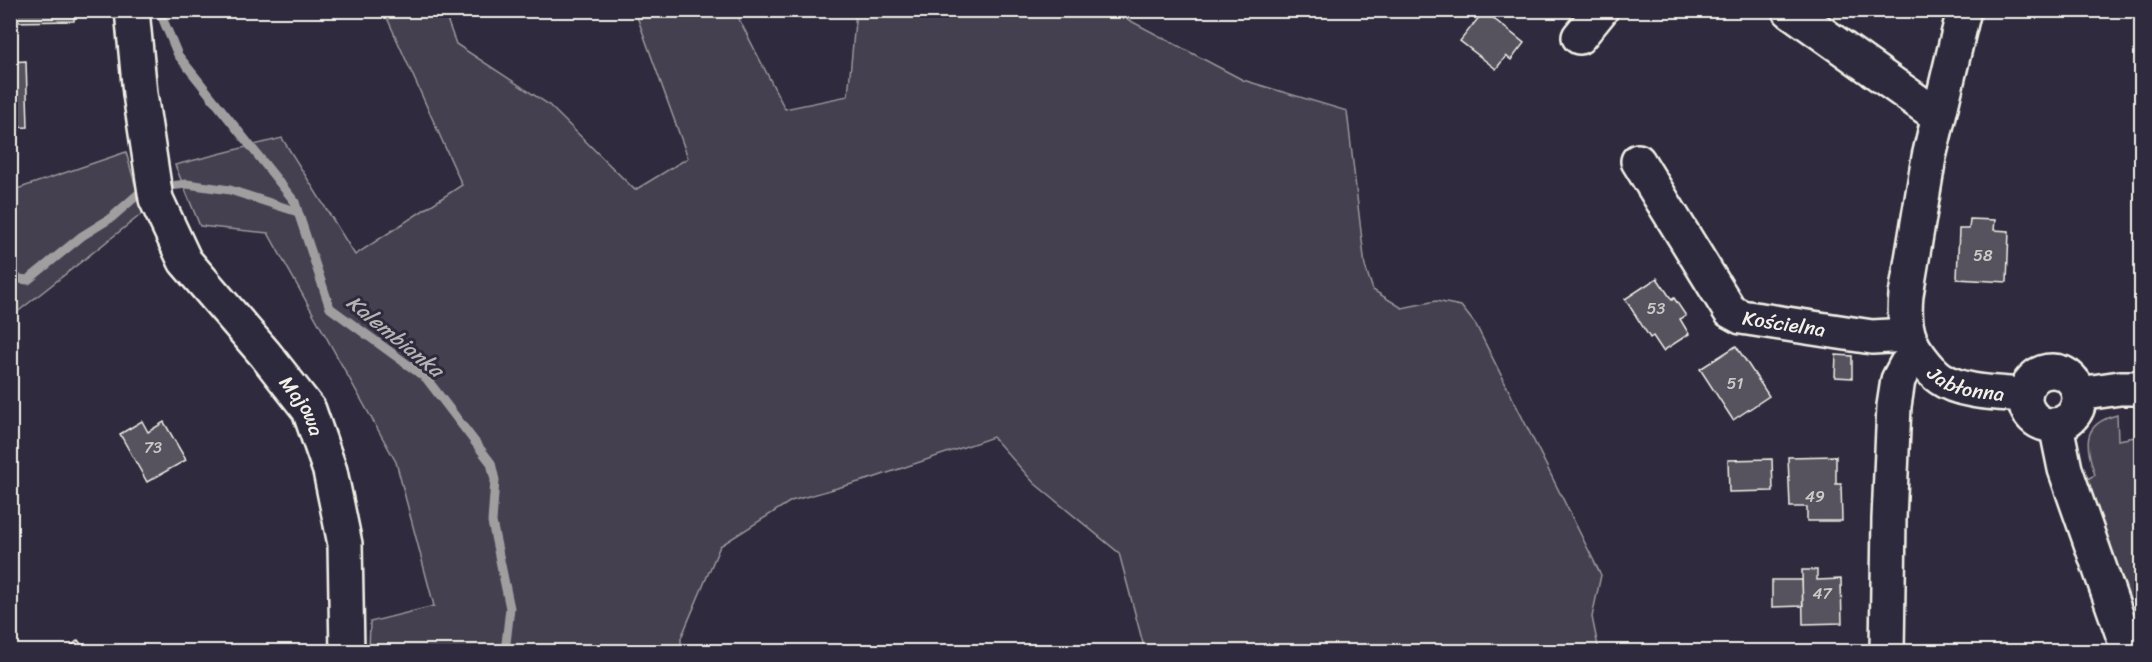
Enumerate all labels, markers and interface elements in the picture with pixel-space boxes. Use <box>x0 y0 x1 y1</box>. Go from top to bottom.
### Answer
house number: 58 <box>1973 241 1993 270</box>
water label: Kalembianka <box>338 284 454 389</box>
house number: 53 <box>1647 294 1665 323</box>
street label: Kościelna <box>1740 300 1828 348</box>
street label: Jabłonna <box>1918 357 2005 412</box>
street label: Majowa <box>270 368 334 441</box>
house number: 51 <box>1727 369 1743 398</box>
house number: 73 <box>144 433 162 462</box>
house number: 49 <box>1805 482 1825 511</box>
house number: 47 <box>1812 579 1832 608</box>

